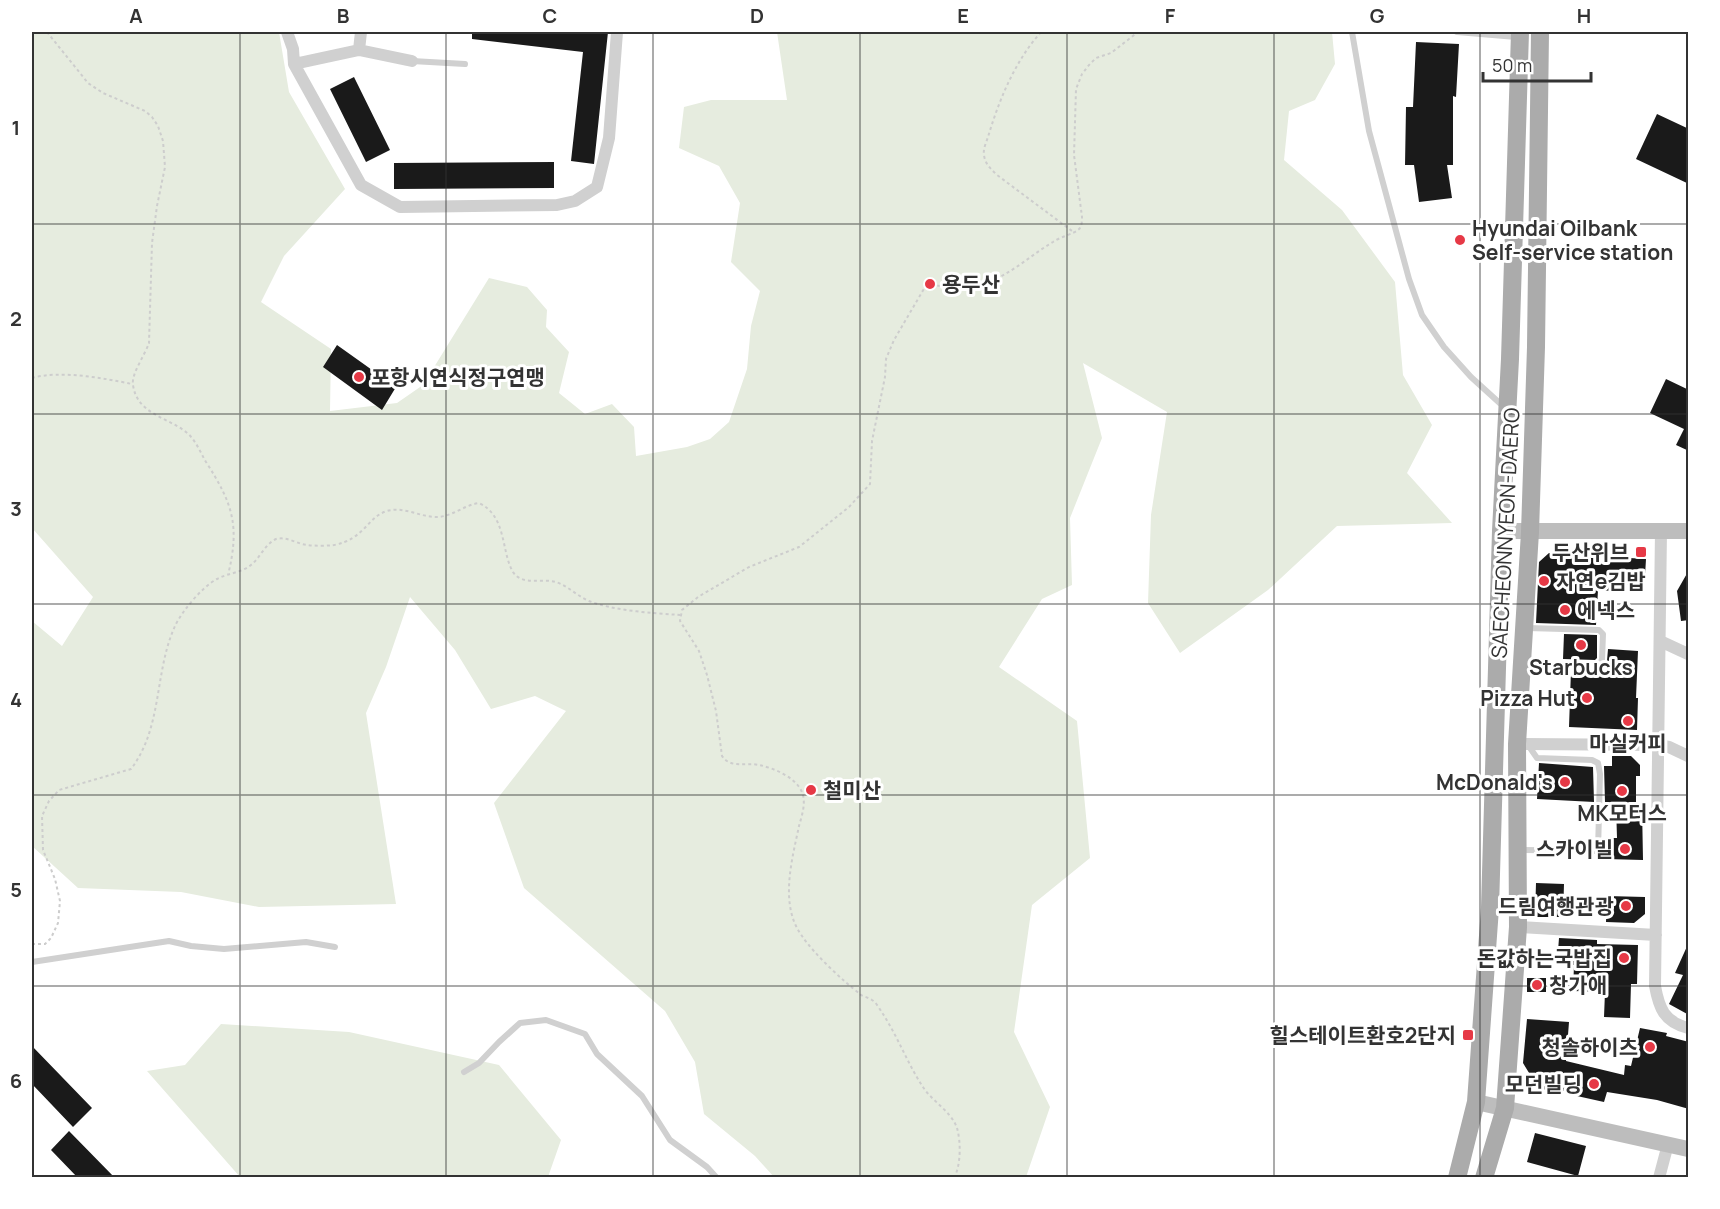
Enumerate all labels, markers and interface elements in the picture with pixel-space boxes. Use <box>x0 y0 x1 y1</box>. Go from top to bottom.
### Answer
text: A <box>129 2 143 29</box>
text: B <box>337 2 350 29</box>
text: C <box>543 2 557 29</box>
text: D <box>750 2 764 29</box>
text: E <box>957 2 969 29</box>
text: F <box>1165 2 1176 29</box>
text: G <box>1370 2 1385 29</box>
text: H <box>1577 2 1591 29</box>
scale bar <box>1483 45 1591 83</box>
text: 50 m <box>1492 53 1532 77</box>
text: 1 <box>12 114 20 141</box>
place label: Hyundai Oilbank Self-service station <box>1472 214 1673 266</box>
marker: Hyundai Oilbank Self-service station <box>1453 233 1467 247</box>
place label: 용두산 <box>942 270 1000 298</box>
marker: 용두산 <box>923 277 937 291</box>
text: 2 <box>10 305 22 332</box>
place label: 포항시연식정구연맹 <box>371 363 545 391</box>
marker: 포항시연식정구연맹 <box>352 370 366 384</box>
street label: SAECHEONNYEON-DAERO <box>1484 407 1526 659</box>
text: 3 <box>10 495 22 522</box>
place label: 두산위브 <box>1552 538 1629 566</box>
marker: 두산위브 <box>1634 545 1648 559</box>
place label: 자연e김밥 <box>1556 567 1646 595</box>
marker: 자연e김밥 <box>1537 574 1551 588</box>
place label: 에넥스 <box>1577 596 1635 624</box>
marker: 에넥스 <box>1558 603 1572 617</box>
marker: Starbucks <box>1574 638 1588 652</box>
place label: Starbucks <box>1529 653 1633 681</box>
place label: Pizza Hut <box>1480 684 1575 712</box>
text: 4 <box>10 686 22 713</box>
marker: Pizza Hut <box>1580 691 1594 705</box>
marker: 마실커피 <box>1621 714 1635 728</box>
place label: 마실커피 <box>1589 729 1667 757</box>
place label: McDonald's <box>1436 768 1553 796</box>
marker: McDonald's <box>1558 775 1572 789</box>
place label: 철미산 <box>823 776 881 804</box>
marker: 철미산 <box>804 783 818 797</box>
marker: MK모터스 <box>1615 784 1629 798</box>
place label: MK모터스 <box>1577 799 1667 827</box>
place label: 스카이빌 <box>1536 835 1613 863</box>
marker: 스카이빌 <box>1618 842 1632 856</box>
text: 5 <box>10 876 22 903</box>
place label: 드림여행관광 <box>1498 892 1614 920</box>
marker: 드림여행관광 <box>1619 899 1633 913</box>
place label: 돈값하는국밥집 <box>1477 944 1612 972</box>
marker: 돈값하는국밥집 <box>1617 951 1631 965</box>
place label: 창가애 <box>1549 971 1607 999</box>
marker: 창가애 <box>1530 978 1544 992</box>
place label: 힐스테이트환호2단지 <box>1270 1021 1456 1049</box>
marker: 힐스테이트환호2단지 <box>1461 1028 1475 1042</box>
place label: 청솔하이츠 <box>1541 1033 1638 1061</box>
marker: 청솔하이츠 <box>1643 1040 1657 1054</box>
text: 6 <box>10 1067 22 1094</box>
place label: 모던빌딩 <box>1505 1070 1582 1098</box>
marker: 모던빌딩 <box>1587 1077 1601 1091</box>

